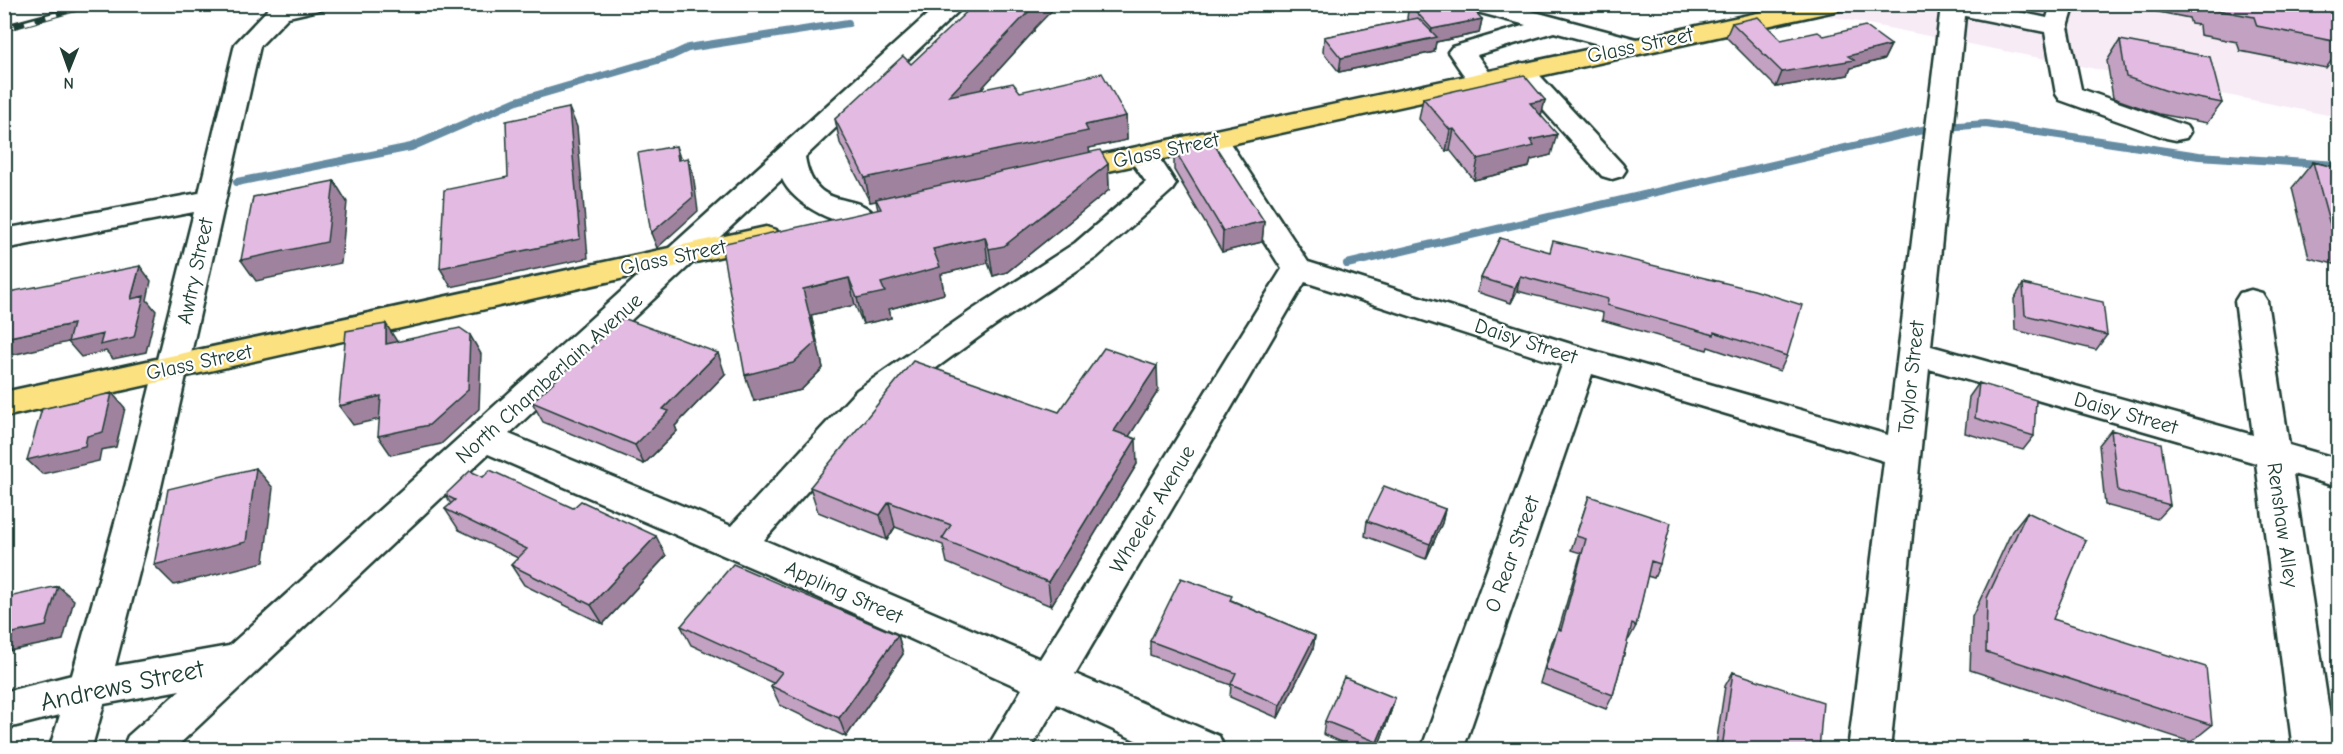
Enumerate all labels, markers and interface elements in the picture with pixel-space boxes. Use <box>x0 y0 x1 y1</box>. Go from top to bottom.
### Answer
street label: Glass Street <box>1585 22 1696 68</box>
north arrow <box>39 39 99 99</box>
text: N <box>63 74 74 92</box>
street label: Glass Street <box>1111 127 1222 173</box>
street label: Awtry Street <box>172 215 218 326</box>
street label: Glass Street <box>618 234 729 280</box>
street label: North Chamberlain Avenue <box>451 288 647 468</box>
street label: Daisy Street <box>1472 313 1581 369</box>
street label: Taylor Street <box>1893 319 1929 434</box>
street label: Glass Street <box>144 339 255 385</box>
street label: Daisy Street <box>2071 387 2181 439</box>
street label: Wheeler Avenue <box>1104 441 1200 577</box>
street label: Renshaw Alley <box>2262 461 2304 590</box>
street label: O Rear Street <box>1480 492 1544 615</box>
street label: Appling Street <box>781 555 907 629</box>
street label: Andrews Street <box>38 654 208 718</box>

